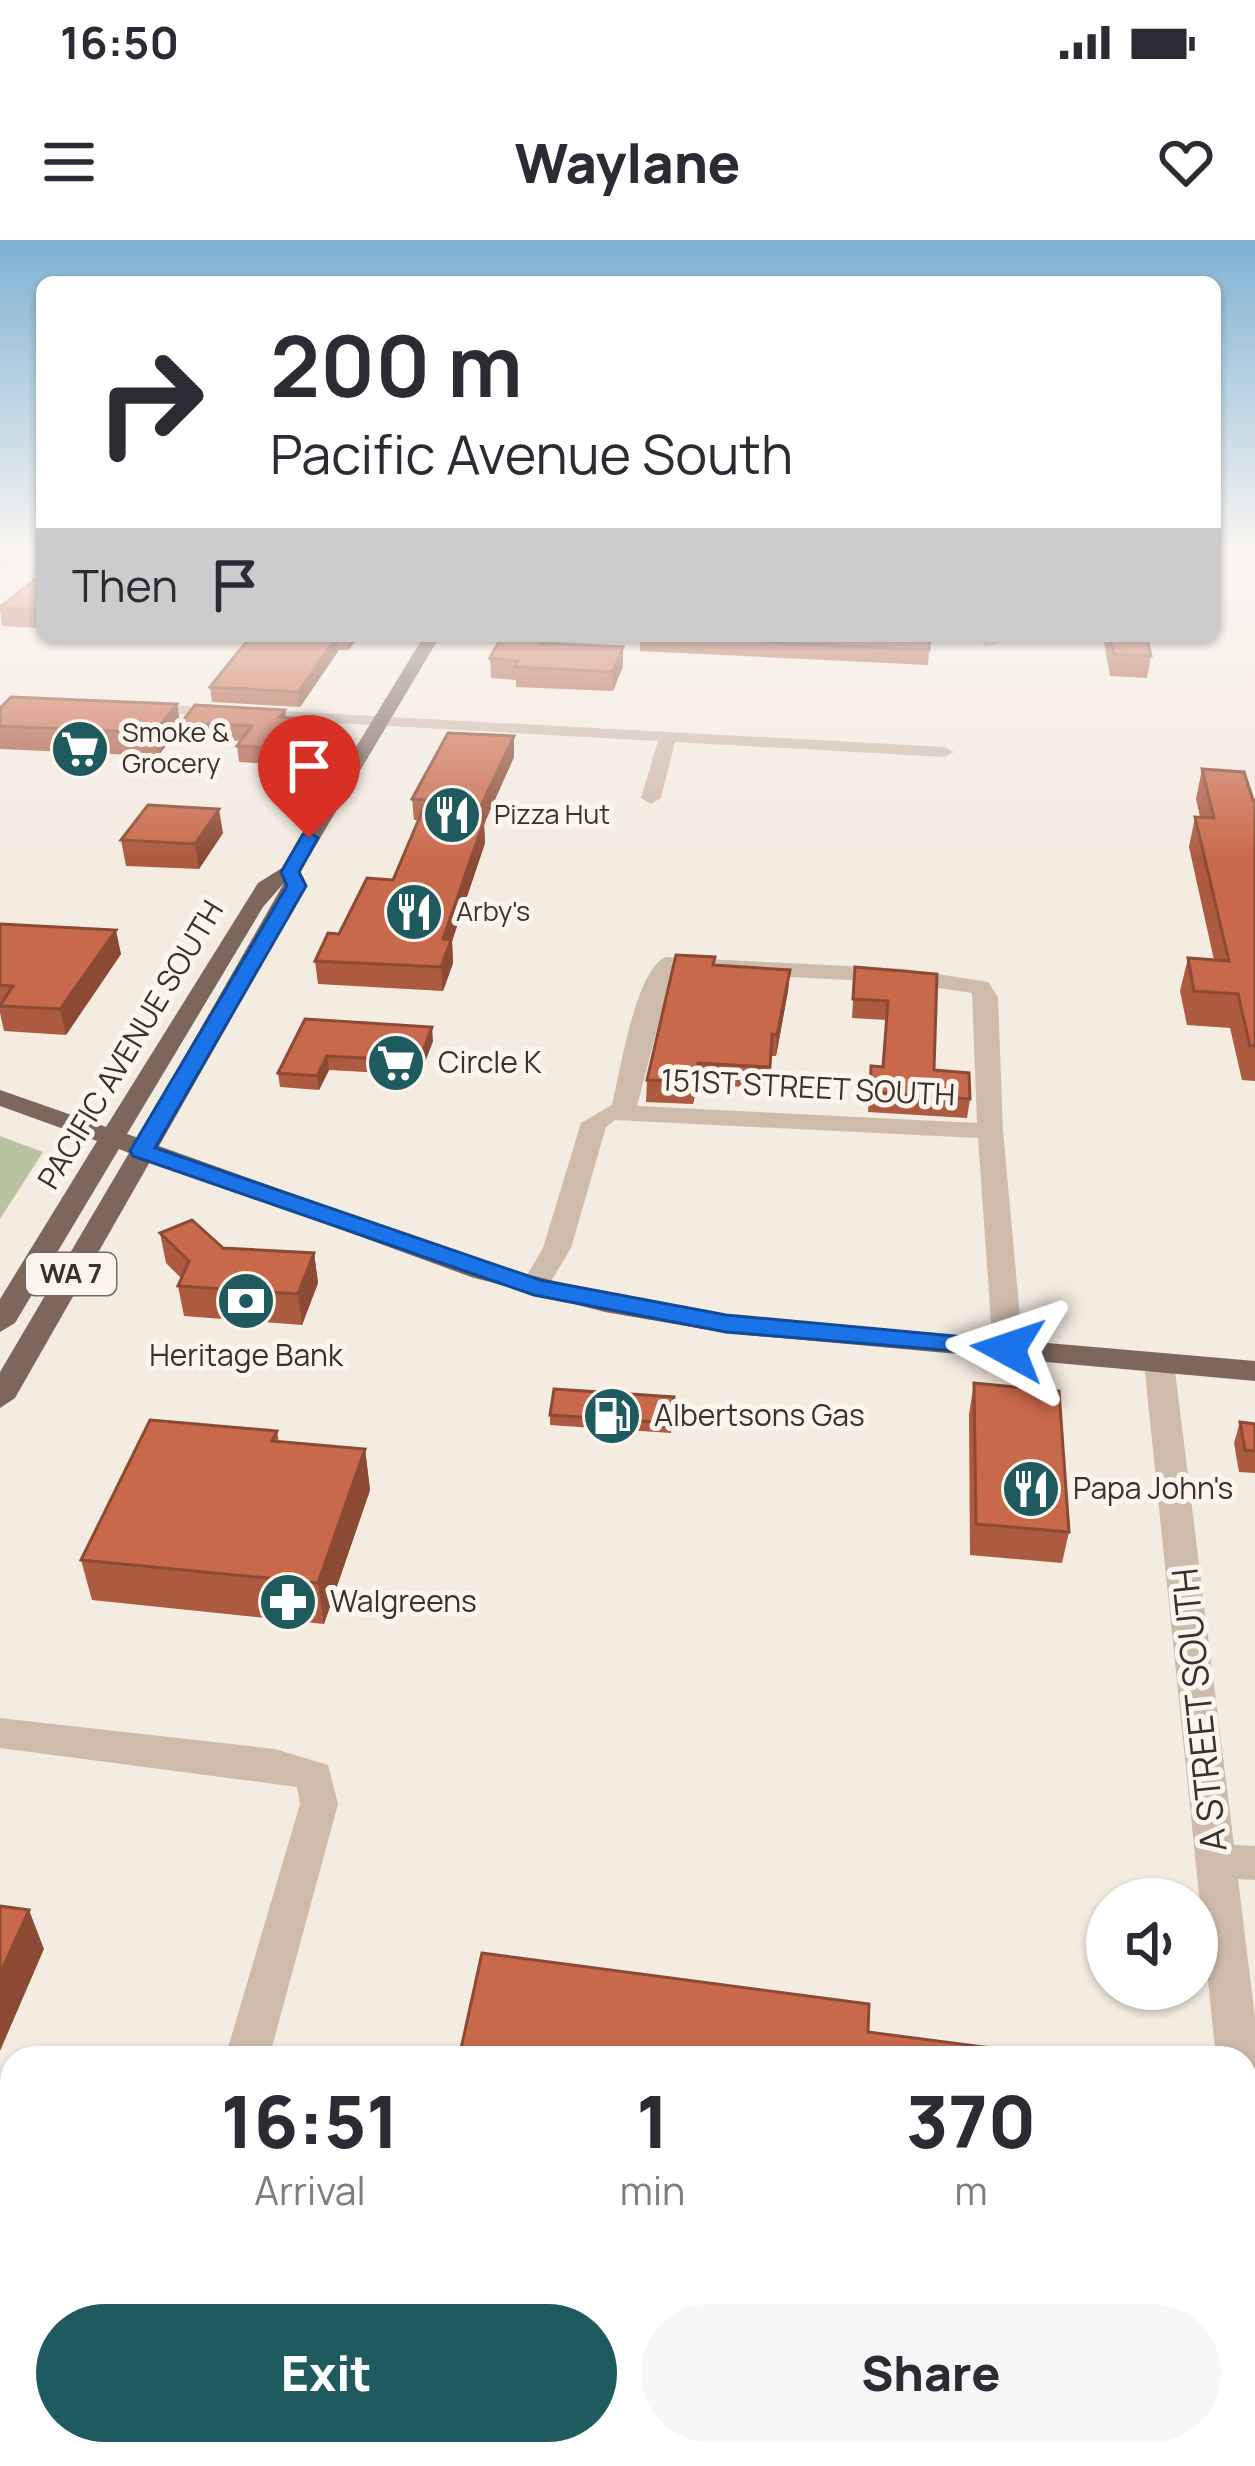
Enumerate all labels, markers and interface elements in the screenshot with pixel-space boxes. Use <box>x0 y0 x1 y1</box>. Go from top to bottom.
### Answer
text: 16:50 <box>60 11 179 73</box>
text: Waylane <box>515 125 740 199</box>
icon: menu <box>36 129 102 195</box>
icon: heart <box>1153 129 1219 195</box>
text: 200 m <box>270 307 523 422</box>
icon: right <box>72 324 228 480</box>
text: Pacific Avenue South <box>270 416 793 490</box>
icon: arrive <box>202 552 268 618</box>
text: Then <box>72 554 178 616</box>
place label: Smoke & Grocery <box>122 713 230 781</box>
pin <box>258 715 360 838</box>
supermarket icon: Smoke & Grocery <box>49 718 111 780</box>
icon: arrive <box>276 733 342 799</box>
restaurant icon: Pizza Hut <box>421 784 483 846</box>
place label: Pizza Hut <box>494 795 610 832</box>
restaurant icon: Arby's <box>383 881 445 943</box>
street label: PACIFIC AVENUE SOUTH <box>27 892 232 1196</box>
place label: Arby's <box>456 892 530 929</box>
supermarket icon: Circle K <box>365 1032 427 1094</box>
place label: Circle K <box>438 1041 542 1082</box>
street label: 151ST STREET SOUTH <box>660 1058 956 1115</box>
road number: WA 7 <box>26 1253 116 1295</box>
bank icon: Heritage Bank <box>215 1270 277 1332</box>
position arrow <box>945 1286 1071 1412</box>
place label: Heritage Bank <box>149 1334 344 1375</box>
fuel station icon: Albertsons Gas <box>581 1385 643 1447</box>
place label: Albertsons Gas <box>654 1394 865 1435</box>
restaurant icon: Papa John's <box>1000 1458 1062 1520</box>
place label: Papa John's <box>1073 1467 1233 1508</box>
street label: A STREET SOUTH <box>1159 1566 1238 1854</box>
pharmacy icon: Walgreens <box>257 1571 319 1633</box>
place label: Walgreens <box>330 1580 477 1621</box>
map controls <box>1086 1878 1218 2010</box>
button: sound <box>1086 1878 1218 2010</box>
text: 16:51 <box>221 2071 399 2170</box>
text: 1 <box>636 2071 669 2170</box>
text: 370 <box>906 2071 1036 2170</box>
text: Arrival <box>254 2163 366 2217</box>
text: min <box>620 2163 685 2217</box>
text: m <box>955 2163 988 2217</box>
button: Exit <box>36 2304 617 2442</box>
button: Share <box>641 2304 1221 2442</box>

